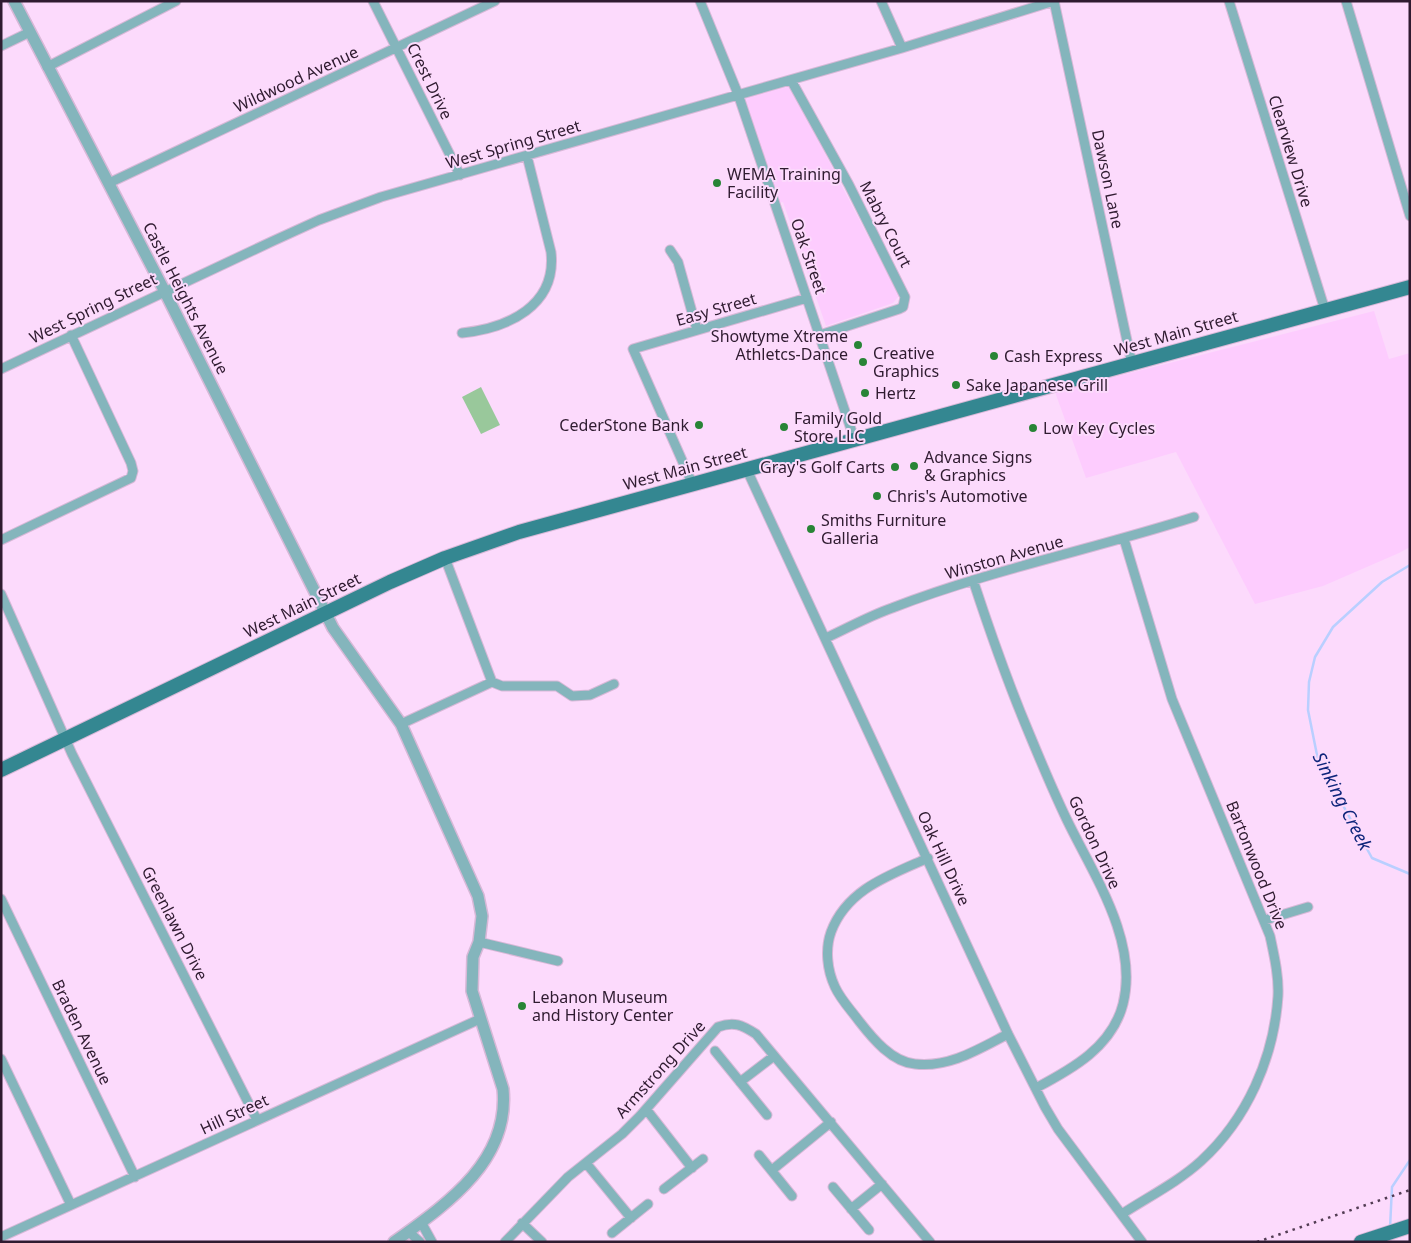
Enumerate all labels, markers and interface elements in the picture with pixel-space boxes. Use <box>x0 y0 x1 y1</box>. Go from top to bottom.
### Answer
street label: Crest Drive <box>402 39 458 123</box>
street label: Wildwood Avenue <box>230 40 362 118</box>
street label: Clearview Drive <box>1264 92 1318 210</box>
street label: West Spring Street <box>443 114 583 174</box>
street label: Dawson Lane <box>1087 127 1129 231</box>
place label: WEMA Training Facility <box>727 163 841 203</box>
marker: WEMA Training Facility <box>711 177 723 189</box>
street label: Mabry Court <box>855 177 917 271</box>
street label: Oak Street <box>786 215 832 297</box>
street label: Castle Heights Avenue <box>138 218 234 378</box>
street label: West Spring Street <box>26 268 161 348</box>
street label: Easy Street <box>673 287 759 331</box>
street label: West Main Street <box>1112 305 1241 361</box>
place label: Showtyme Xtreme Athletcs-Dance <box>711 325 848 365</box>
marker: Showtyme Xtreme Athletcs-Dance <box>852 339 864 351</box>
place label: Creative Graphics <box>873 342 939 382</box>
place label: Cash Express <box>1004 345 1103 367</box>
marker: Cash Express <box>988 350 1000 362</box>
marker: Creative Graphics <box>857 356 869 368</box>
place label: Sake Japanese Grill <box>966 374 1108 396</box>
marker: Sake Japanese Grill <box>950 379 962 391</box>
place label: Hertz <box>875 382 916 404</box>
marker: Hertz <box>859 387 871 399</box>
place label: Family Gold Store LLC <box>794 407 882 447</box>
place label: CederStone Bank <box>559 414 689 436</box>
place label: Low Key Cycles <box>1043 417 1155 439</box>
marker: CederStone Bank <box>693 419 705 431</box>
marker: Family Gold Store LLC <box>778 421 790 433</box>
marker: Low Key Cycles <box>1027 422 1039 434</box>
street label: West Main Street <box>621 441 750 495</box>
place label: Advance Signs & Graphics <box>924 446 1032 486</box>
place label: Gray's Golf Carts <box>760 456 885 478</box>
marker: Advance Signs & Graphics <box>908 460 920 472</box>
marker: Gray's Golf Carts <box>889 461 901 473</box>
place label: Chris's Automotive <box>887 485 1028 507</box>
marker: Chris's Automotive <box>871 490 883 502</box>
place label: Smiths Furniture Galleria <box>821 509 946 549</box>
marker: Smiths Furniture Galleria <box>805 523 817 535</box>
street label: Winston Avenue <box>942 530 1066 584</box>
street label: West Main Street <box>240 567 364 643</box>
water label: Sinking Creek <box>1308 748 1379 855</box>
street label: Gordon Drive <box>1064 792 1126 892</box>
street label: Bartonwood Drive <box>1221 797 1293 933</box>
street label: Oak Hill Drive <box>912 807 976 909</box>
street label: Greenlawn Drive <box>137 862 213 984</box>
street label: Braden Avenue <box>47 976 117 1088</box>
place label: Lebanon Museum and History Center <box>532 986 674 1026</box>
marker: Lebanon Museum and History Center <box>516 1000 528 1012</box>
street label: Armstrong Drive <box>610 1015 710 1123</box>
street label: Hill Street <box>196 1088 272 1139</box>

